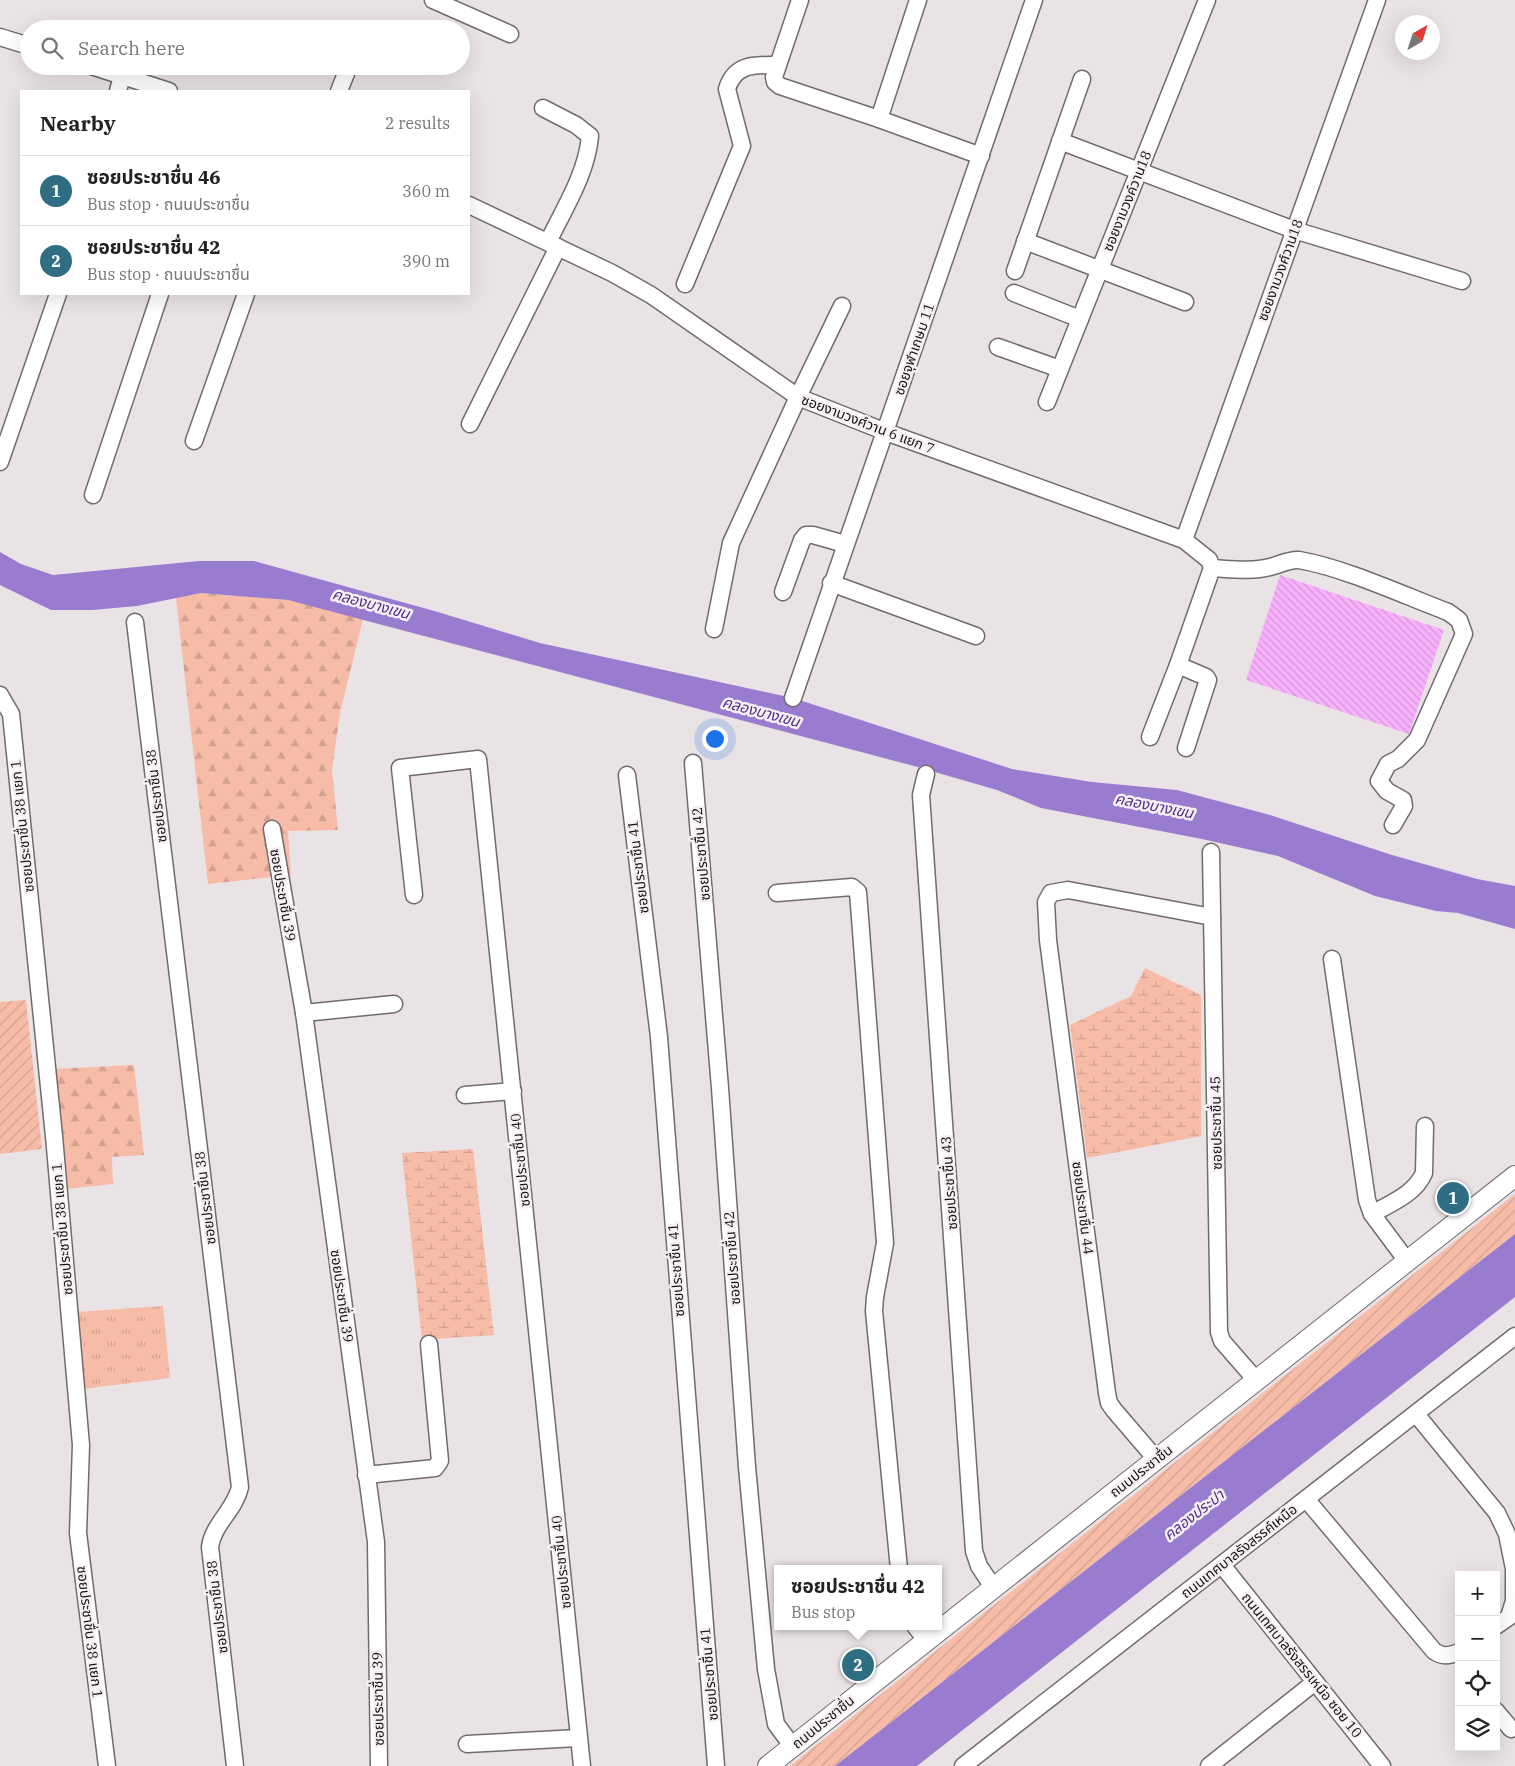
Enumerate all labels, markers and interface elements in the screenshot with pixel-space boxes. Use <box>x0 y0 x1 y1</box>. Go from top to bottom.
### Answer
north arrow <box>1395 15 1440 60</box>
search box <box>20 20 470 75</box>
icon: search <box>38 34 66 62</box>
text: Search here <box>78 36 185 60</box>
text: Nearby <box>40 109 116 137</box>
text: 2 results <box>385 113 450 133</box>
street label: ซอยงามวงค์วาน18 <box>1099 148 1155 254</box>
text: ซอยประชาชื่น 46 <box>87 165 221 189</box>
text: 1 <box>51 181 61 201</box>
text: 360 m <box>402 181 450 201</box>
text: Bus stop · ถนนประชาชื่น <box>87 194 250 214</box>
street label: ซอยงามวงศ์วาน18 <box>1253 217 1307 323</box>
text: ซอยประชาชื่น 42 <box>87 235 221 259</box>
text: 2 <box>51 251 61 271</box>
text: 390 m <box>402 251 450 271</box>
text: Bus stop · ถนนประชาชื่น <box>87 264 250 284</box>
street label: ซอยจุฬาเกษม 11 <box>890 300 938 398</box>
street label: ซอยงามวงศ์วาน 6 แยก 7 <box>799 390 937 458</box>
water label: คลองบางเขน <box>330 584 413 623</box>
water label: คลองบางเขน <box>720 692 803 731</box>
your location <box>702 726 728 752</box>
street label: ซอยประชาชื่น 38 <box>140 748 171 844</box>
street label: ซอยประชาชื่น 38 แยก 1 <box>5 759 38 893</box>
water label: คลองบางเขน <box>1113 789 1196 823</box>
street label: ซอยประชาชื่น 42 <box>687 806 714 902</box>
street label: ซอยประชาชื่น 41 <box>622 819 653 915</box>
street label: ซอยประชาชื่น 39 <box>266 847 301 943</box>
street label: ซอยประชาชื่น 45 <box>1205 1076 1226 1170</box>
street label: ซอยประชาชื่น 40 <box>505 1112 534 1208</box>
street label: ซอยประชาชื่น 43 <box>936 1136 961 1231</box>
street label: ซอยประชาชื่น 38 <box>189 1150 220 1246</box>
street label: ซอยประชาชื่น 44 <box>1068 1160 1099 1256</box>
street label: ซอยประชาชื่น 38 แยก 1 <box>46 1162 77 1296</box>
pin: 1 <box>1437 1179 1469 1217</box>
street label: ซอยประชาชื่น 42 <box>719 1211 744 1306</box>
street label: ซอยประชาชื่น 41 <box>663 1223 688 1318</box>
street label: ซอยประชาชื่น 39 <box>327 1248 358 1344</box>
street label: ถนนประชาชื่น <box>1105 1440 1176 1501</box>
water label: คลองประปา <box>1160 1485 1228 1544</box>
street label: ถนนเทศบาลรังสรรค์เหนือ <box>1177 1500 1301 1602</box>
street label: ซอยประชาชื่น 40 <box>546 1514 575 1610</box>
street label: ซอยประชาชื่น 38 <box>201 1559 232 1655</box>
street label: ซอยประชาชื่น 38 แยก 1 <box>73 1565 108 1699</box>
popup <box>774 1565 942 1630</box>
map controls <box>1455 1571 1500 1751</box>
button: + <box>1455 1571 1500 1616</box>
text: ซอยประชาชื่น 42 <box>791 1574 925 1598</box>
street label: ถนนเทศบาลรังสรรเหนือ ซอย 10 <box>1238 1589 1366 1741</box>
text: Bus stop <box>791 1602 855 1622</box>
button: − <box>1455 1616 1500 1661</box>
street label: ซอยประชาชื่น 41 <box>695 1626 722 1722</box>
pin: 2 <box>842 1646 874 1684</box>
street label: ซอยประชาชื่น 39 <box>367 1652 388 1746</box>
button: locate <box>1455 1661 1500 1706</box>
street label: ถนนประชาชื่น <box>787 1691 858 1753</box>
button: layers <box>1455 1706 1500 1751</box>

